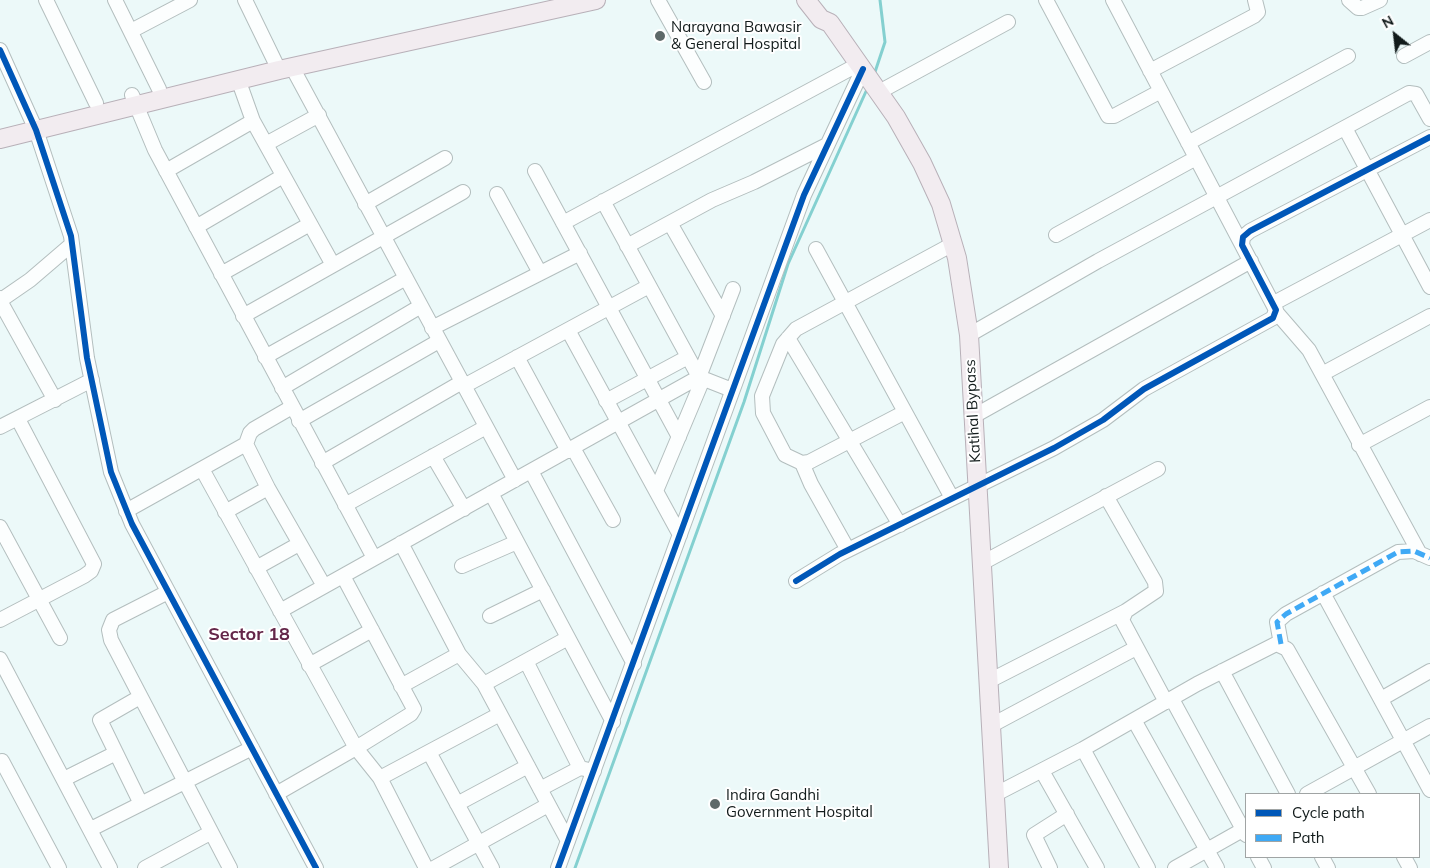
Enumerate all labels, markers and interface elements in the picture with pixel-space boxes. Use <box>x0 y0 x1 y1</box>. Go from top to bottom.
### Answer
north arrow <box>1370 10 1420 60</box>
text: N <box>1379 11 1397 32</box>
place label: Narayana Bawasir & General Hospital <box>671 18 801 53</box>
marker: Narayana Bawasir & General Hospital <box>653 29 667 43</box>
street label: Katihal Bypass <box>961 359 985 463</box>
district label: Sector 18 <box>208 624 290 646</box>
place label: Indira Gandhi Government Hospital <box>726 786 873 821</box>
legend <box>1245 793 1420 858</box>
marker: Indira Gandhi Government Hospital <box>708 797 722 811</box>
text: Cycle path <box>1292 803 1365 822</box>
text: Path <box>1292 828 1324 847</box>

